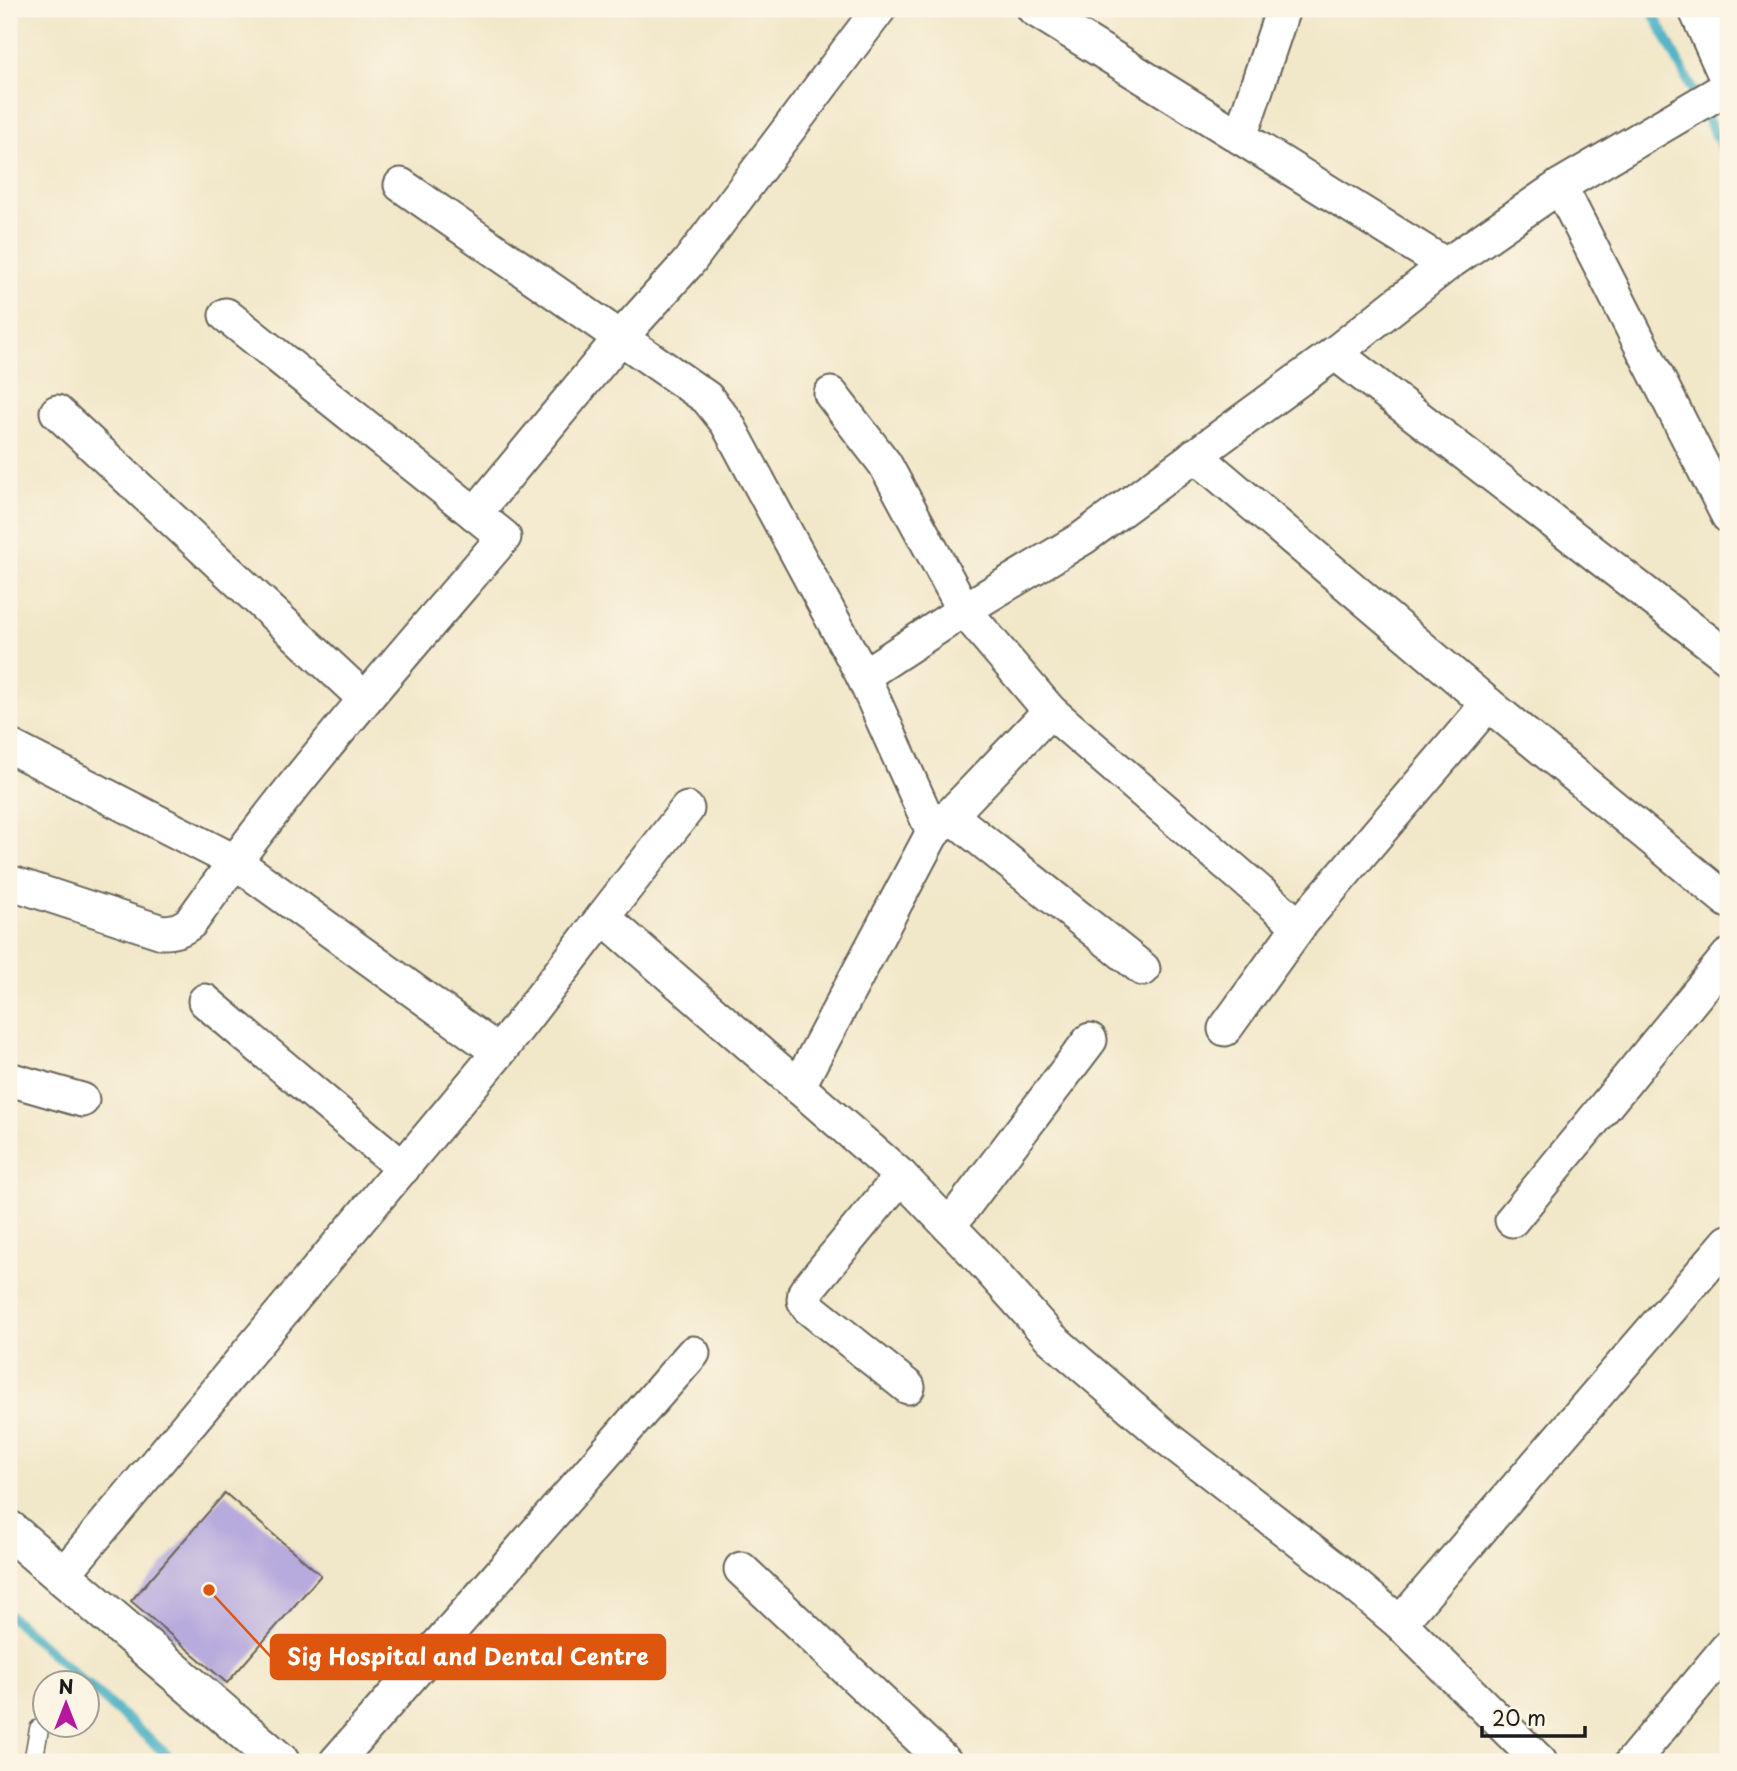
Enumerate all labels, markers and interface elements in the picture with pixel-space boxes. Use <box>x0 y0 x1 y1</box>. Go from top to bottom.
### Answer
callout: Sig Hospital and Dental Centre <box>271 1635 665 1679</box>
text: Sig Hospital and Dental Centre <box>287 1638 649 1673</box>
north arrow <box>32 1670 102 1740</box>
text: N <box>58 1672 74 1700</box>
scale bar <box>1482 1694 1585 1738</box>
text: 20 m <box>1492 1701 1546 1733</box>

